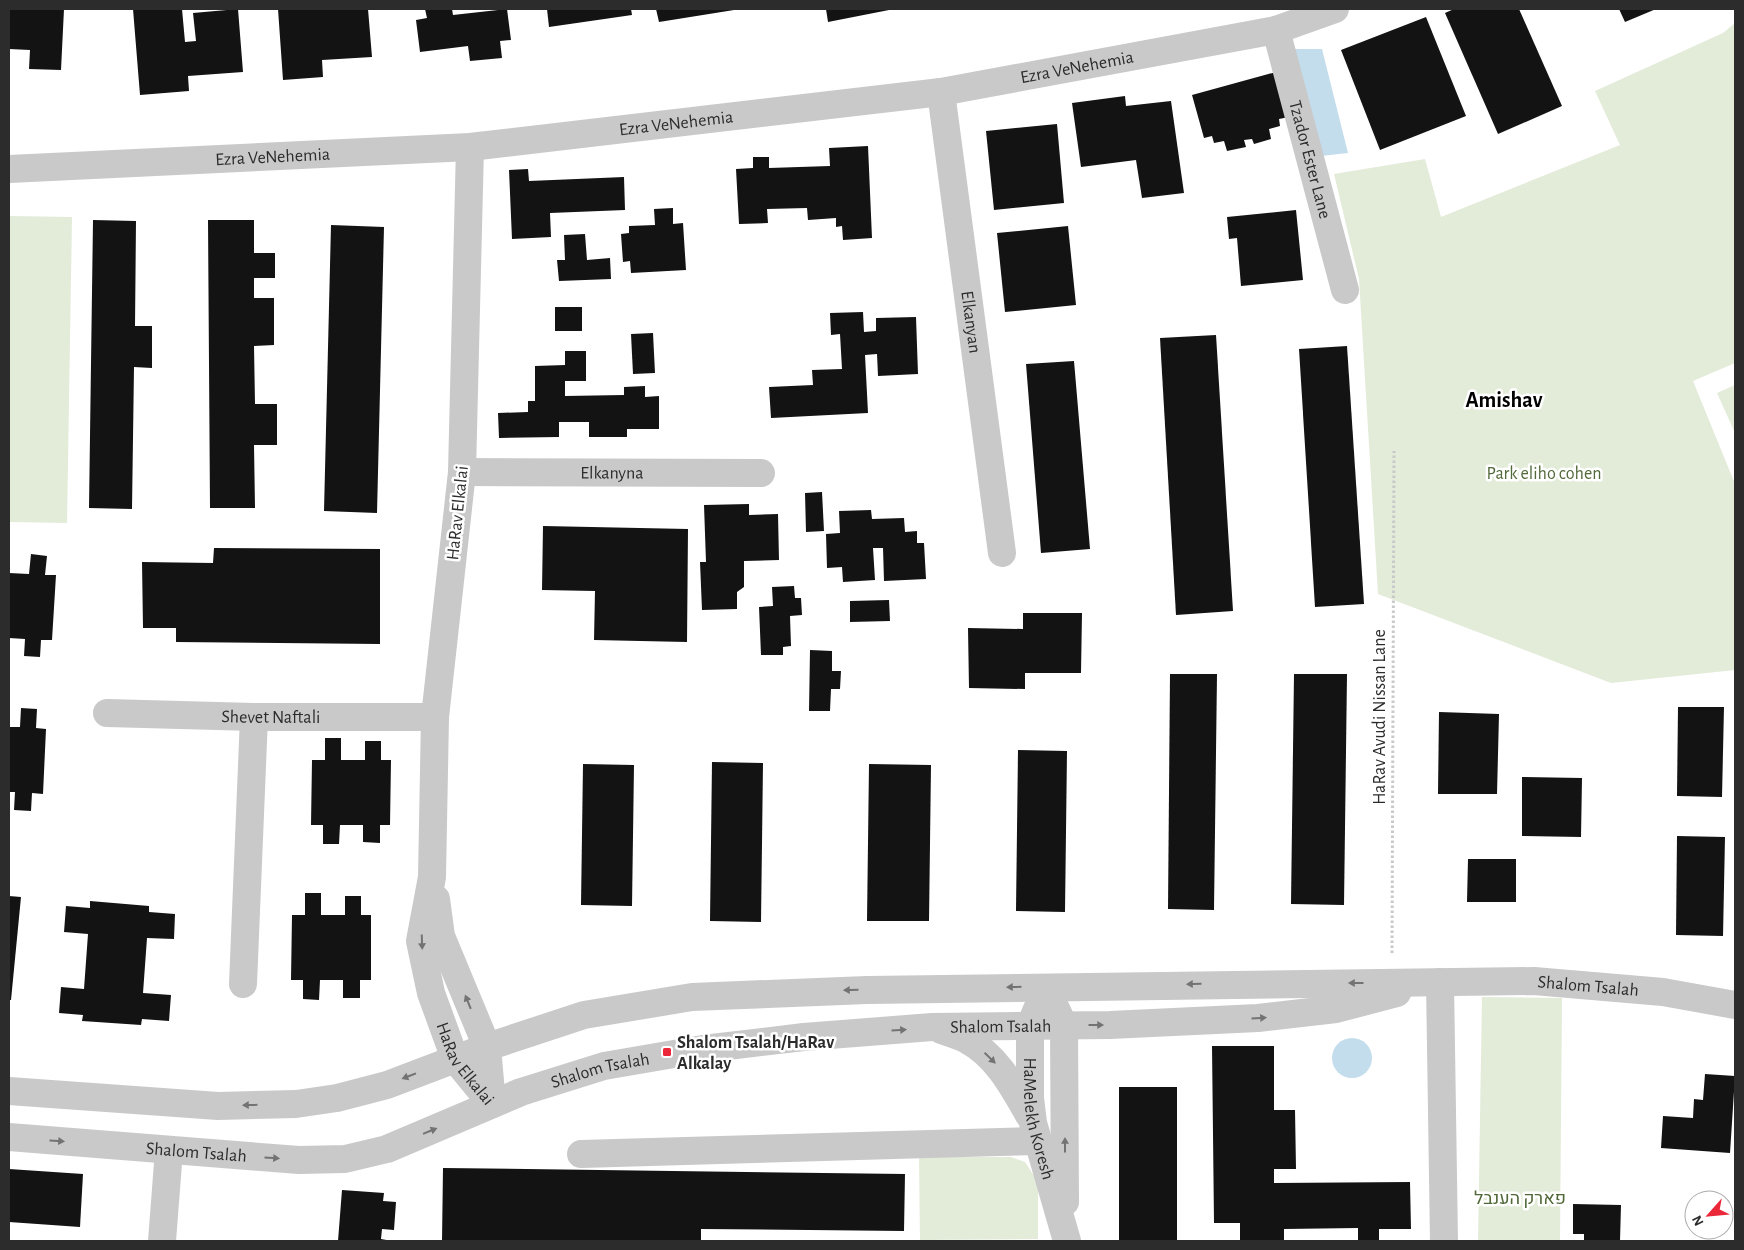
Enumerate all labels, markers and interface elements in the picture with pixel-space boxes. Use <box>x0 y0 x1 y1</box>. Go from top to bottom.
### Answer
street label: Ezra VeNehemia <box>1019 49 1135 87</box>
street label: Tzador Ester Lane <box>1285 99 1334 221</box>
street label: Ezra VeNehemia <box>618 108 734 140</box>
street label: Ezra VeNehemia <box>215 146 331 169</box>
street label: Elkanyan <box>957 290 983 354</box>
district label: Amishav <box>1466 389 1543 411</box>
street label: Elkanyna <box>580 464 644 483</box>
street label: HaRav Elkalai <box>444 465 472 561</box>
park label: Park eliho cohen <box>1486 465 1602 483</box>
street label: HaRav Avudi Nissan Lane <box>1371 629 1389 805</box>
street label: Shevet Naftali <box>221 708 320 727</box>
one-way arrow <box>418 935 426 951</box>
street label: Shalom Tsalah <box>1537 973 1639 1000</box>
one-way arrow <box>1348 979 1364 987</box>
one-way arrow <box>1185 981 1201 989</box>
one-way arrow <box>1005 983 1021 991</box>
one-way arrow <box>843 987 859 995</box>
one-way arrow <box>464 994 472 1009</box>
one-way arrow <box>1251 1013 1267 1021</box>
street label: Shalom Tsalah <box>950 1018 1052 1037</box>
street label: HaRav Elkalai <box>432 1020 497 1109</box>
one-way arrow <box>1088 1021 1104 1029</box>
one-way arrow <box>891 1026 907 1034</box>
place label: Shalom Tsalah/HaRav Alkalay <box>677 1034 834 1073</box>
marker: Shalom Tsalah/HaRav Alkalay <box>661 1046 673 1058</box>
street label: Shalom Tsalah <box>549 1050 651 1092</box>
one-way arrow <box>983 1052 995 1064</box>
street label: HaMelekh Koresh <box>1020 1058 1057 1182</box>
one-way arrow <box>401 1072 416 1080</box>
one-way arrow <box>242 1101 258 1109</box>
one-way arrow <box>423 1127 437 1135</box>
one-way arrow <box>50 1137 66 1145</box>
one-way arrow <box>1061 1137 1069 1153</box>
street label: Shalom Tsalah <box>145 1140 248 1166</box>
one-way arrow <box>264 1154 280 1162</box>
park label: פארק הענבל <box>1474 1190 1566 1208</box>
north arrow <box>1684 1190 1734 1240</box>
text: N <box>1690 1213 1707 1228</box>

